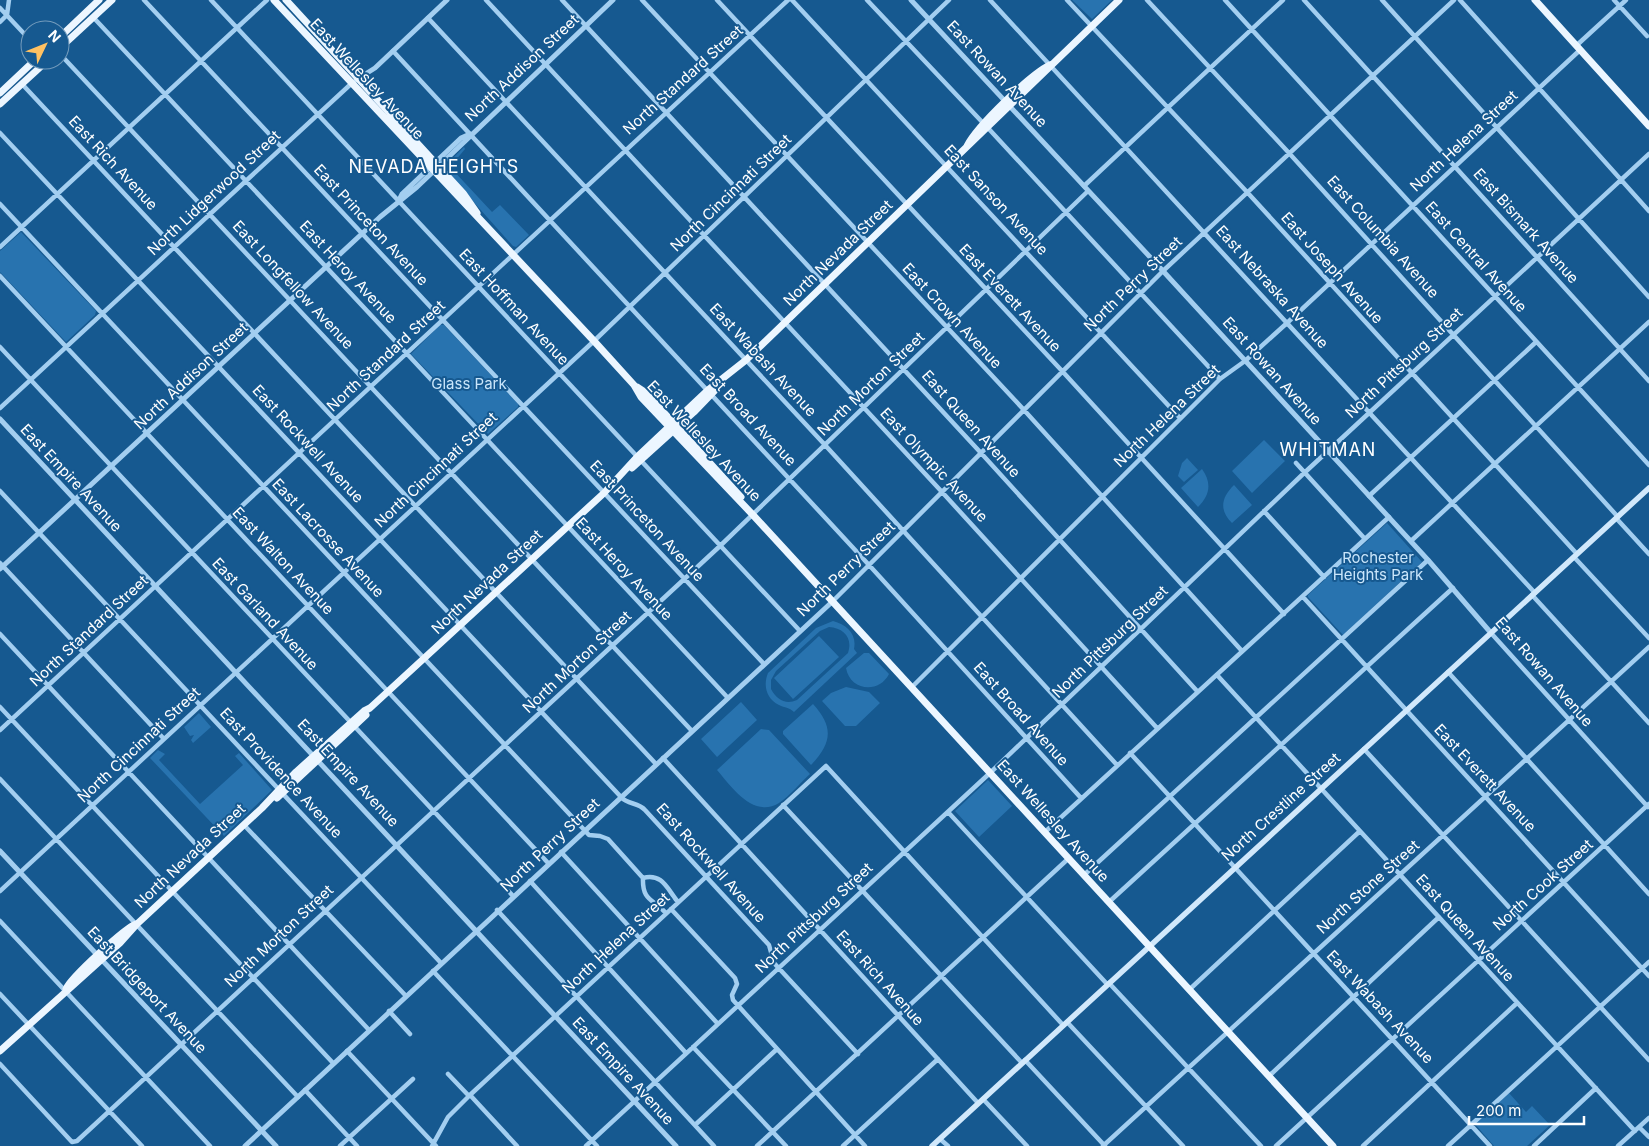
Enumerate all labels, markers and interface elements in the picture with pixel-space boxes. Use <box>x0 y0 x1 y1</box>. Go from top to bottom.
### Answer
street label: North Addison Street <box>461 10 583 125</box>
street label: East Wellesley Avenue <box>306 14 428 143</box>
street label: East Rowan Avenue <box>943 16 1052 131</box>
north arrow <box>20 20 70 70</box>
street label: North Standard Street <box>619 21 747 138</box>
text: N <box>45 26 65 45</box>
street label: North Helena Street <box>1406 86 1521 195</box>
street label: East Rich Avenue <box>65 112 162 214</box>
street label: North Lidgerwood Street <box>143 126 284 259</box>
street label: North Cincinnati Street <box>666 130 795 255</box>
street label: East Sanson Avenue <box>940 140 1052 259</box>
district label: NEVADA HEIGHTS <box>349 156 519 177</box>
street label: East Princeton Avenue <box>310 160 433 289</box>
street label: East Bismark Avenue <box>1470 164 1583 287</box>
street label: East Columbia Avenue <box>1323 172 1443 302</box>
street label: North Nevada Street <box>779 195 896 310</box>
street label: East Central Avenue <box>1422 197 1531 316</box>
street label: East Joseph Avenue <box>1277 208 1387 327</box>
street label: East Longfellow Avenue <box>229 216 358 353</box>
street label: East Heroy Avenue <box>296 216 401 327</box>
street label: East Nebraska Avenue <box>1212 221 1333 352</box>
street label: North Perry Street <box>1080 232 1186 335</box>
street label: East Everett Avenue <box>955 240 1065 356</box>
street label: East Hoffman Avenue <box>455 244 573 369</box>
street label: East Crown Avenue <box>898 259 1006 372</box>
street label: North Standard Street <box>323 296 449 415</box>
street label: East Wabash Avenue <box>706 299 821 420</box>
street label: North Pittsburg Street <box>1341 303 1466 422</box>
street label: East Rowan Avenue <box>1219 313 1326 429</box>
street label: North Addison Street <box>130 318 252 433</box>
street label: North Morton Street <box>813 328 928 440</box>
street label: East Broad Avenue <box>696 359 801 470</box>
street label: North Helena Street <box>1110 360 1224 471</box>
street label: East Queen Avenue <box>918 366 1025 481</box>
park label: Glass Park <box>431 374 507 393</box>
street label: East Wellesley Avenue <box>643 376 765 505</box>
street label: East Rockwell Avenue <box>249 381 368 507</box>
street label: East Olympic Avenue <box>876 403 992 526</box>
street label: North Cincinnati Street <box>370 408 501 532</box>
street label: East Empire Avenue <box>17 420 126 536</box>
district label: WHITMAN <box>1280 439 1376 460</box>
street label: East Princeton Avenue <box>586 456 709 585</box>
street label: East Lacrosse Avenue <box>268 474 388 601</box>
street label: East Walton Avenue <box>229 503 338 618</box>
street label: East Heroy Avenue <box>572 513 677 624</box>
street label: North Perry Street <box>793 517 899 620</box>
street label: North Nevada Street <box>427 525 546 638</box>
park label: Rochester Heights Park <box>1333 548 1424 584</box>
street label: East Garland Avenue <box>208 553 322 674</box>
street label: North Standard Street <box>26 571 152 690</box>
street label: North Pittsburg Street <box>1048 581 1172 702</box>
street label: North Morton Street <box>518 606 635 717</box>
street label: East Rowan Avenue <box>1492 613 1597 730</box>
street label: East Broad Avenue <box>970 658 1073 770</box>
street label: North Cincinnati Street <box>73 683 204 807</box>
street label: East Providence Avenue <box>216 704 347 842</box>
street label: East Empire Avenue <box>294 715 403 831</box>
street label: East Everett Avenue <box>1430 720 1540 836</box>
street label: North Crestline Street <box>1217 748 1344 865</box>
street label: East Wellesley Avenue <box>993 755 1113 886</box>
street label: North Perry Street <box>496 794 603 896</box>
street label: North Nevada Street <box>130 799 249 912</box>
street label: East Rockwell Avenue <box>653 799 770 926</box>
street label: North Stone Street <box>1312 835 1423 938</box>
street label: North Cook Street <box>1489 835 1597 934</box>
street label: North Pittsburg Street <box>751 858 876 977</box>
street label: East Queen Avenue <box>1412 870 1519 985</box>
street label: North Morton Street <box>220 880 337 991</box>
street label: North Helena Street <box>558 888 673 997</box>
street label: East Bridgeport Avenue <box>84 922 211 1057</box>
street label: East Rich Avenue <box>832 926 928 1029</box>
street label: East Wabash Avenue <box>1323 946 1438 1067</box>
street label: East Empire Avenue <box>569 1013 678 1129</box>
scale bar <box>1469 1094 1584 1126</box>
text: 200 m <box>1476 1101 1521 1120</box>

